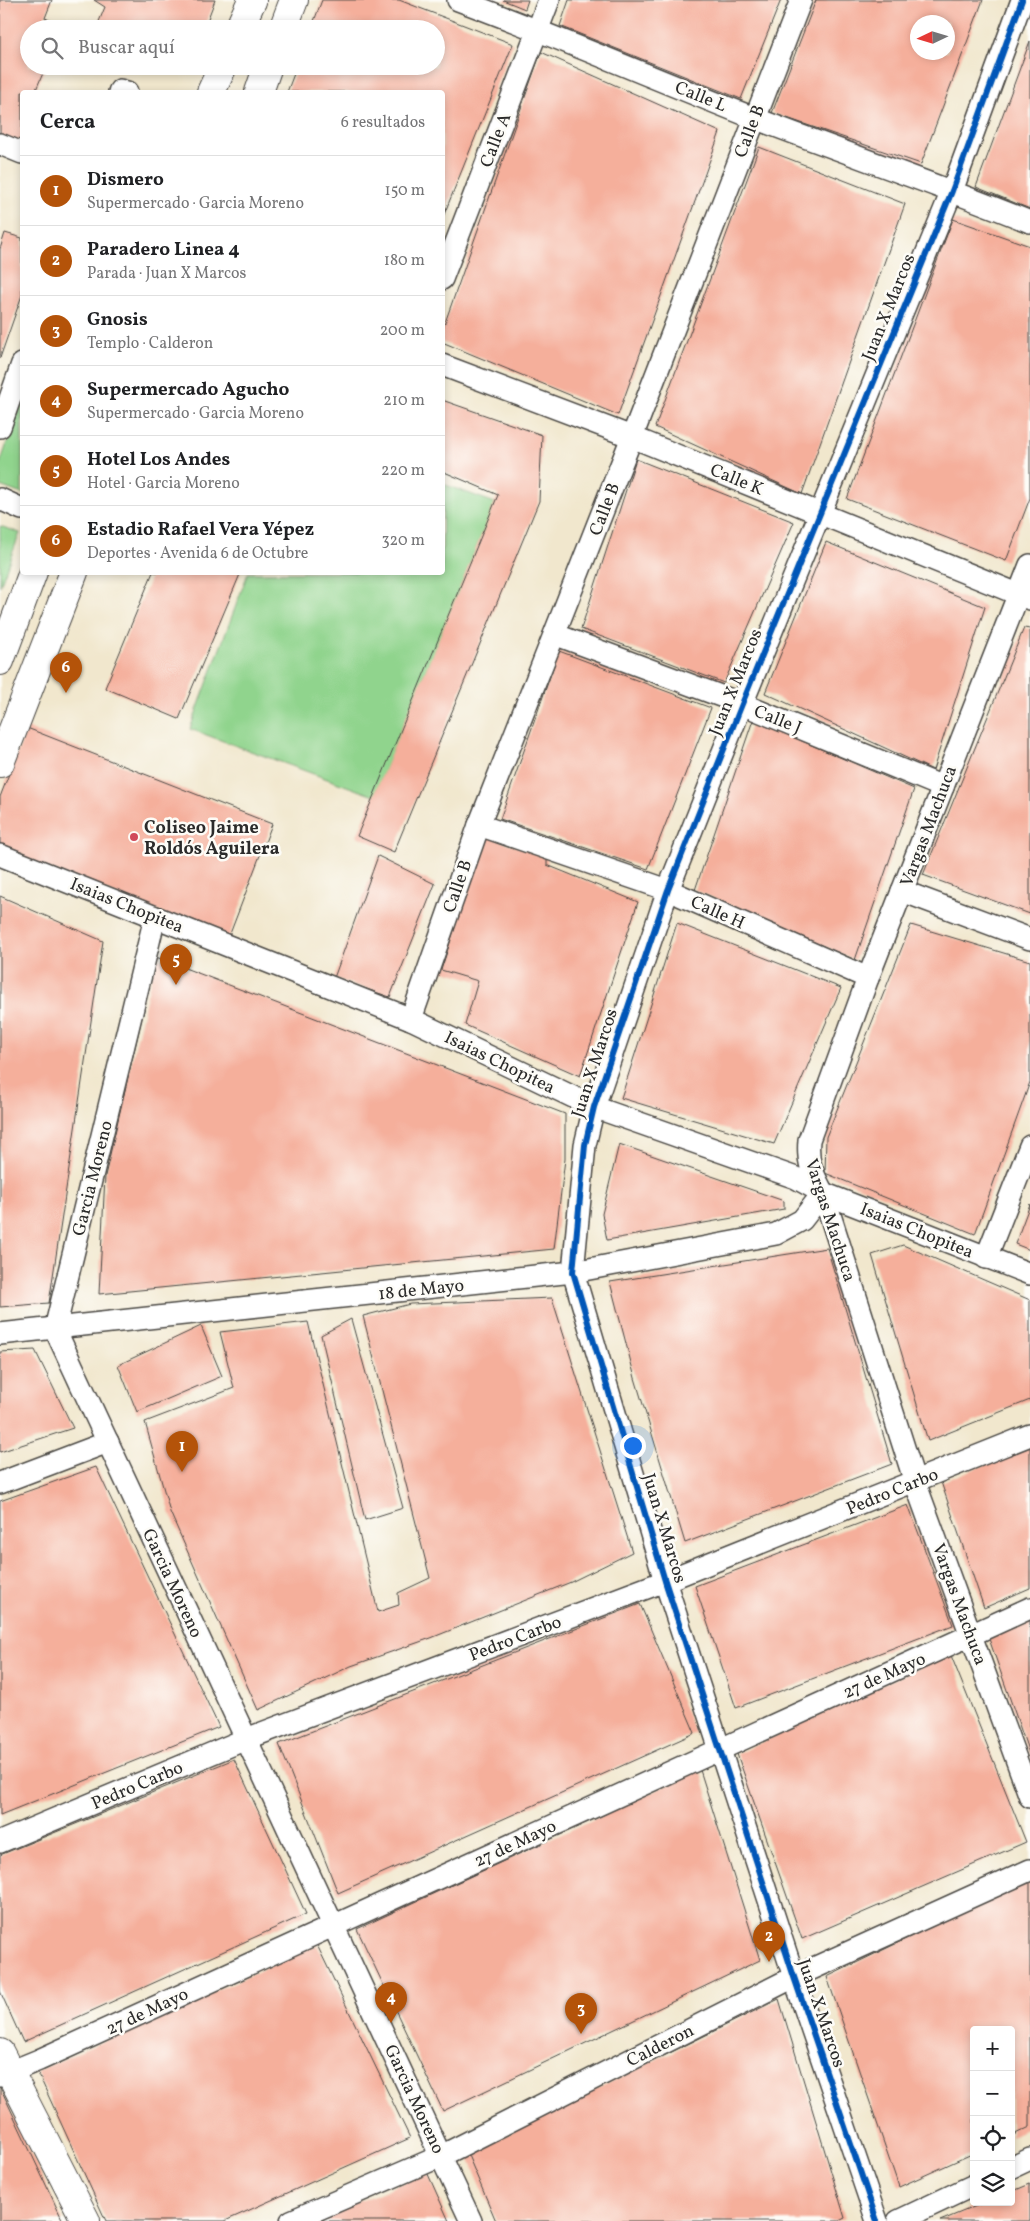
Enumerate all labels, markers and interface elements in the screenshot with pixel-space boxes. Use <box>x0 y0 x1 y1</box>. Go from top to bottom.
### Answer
north arrow <box>910 15 955 60</box>
search box <box>20 20 445 75</box>
icon: search <box>38 34 66 62</box>
text: Buscar aquí <box>78 35 175 61</box>
street label: Calle L <box>671 76 730 119</box>
street label: Calle B <box>729 101 772 162</box>
text: Cerca <box>40 108 95 137</box>
street label: Calle A <box>475 109 518 171</box>
text: 6 resultados <box>341 112 425 134</box>
text: Dismero <box>87 167 164 193</box>
text: 1 <box>53 180 59 202</box>
text: 150 m <box>384 180 425 202</box>
text: Supermercado · Garcia Moreno <box>87 193 304 215</box>
text: Paradero Linea 4 <box>87 237 240 263</box>
text: 2 <box>52 250 60 272</box>
text: 180 m <box>384 250 425 272</box>
street label: Juan X Marcos <box>857 250 922 365</box>
text: Parada · Juan X Marcos <box>87 263 246 285</box>
text: Gnosis <box>87 307 148 333</box>
text: 3 <box>52 320 60 342</box>
text: 200 m <box>380 320 425 342</box>
text: Templo · Calderon <box>87 333 213 355</box>
text: Supermercado Agucho <box>87 377 289 403</box>
text: 4 <box>51 390 61 412</box>
text: 210 m <box>383 390 425 412</box>
text: Supermercado · Garcia Moreno <box>87 403 304 425</box>
text: Hotel Los Andes <box>87 447 230 473</box>
street label: Calle K <box>706 458 767 502</box>
text: 5 <box>52 460 60 482</box>
text: 220 m <box>381 460 425 482</box>
text: Hotel · Garcia Moreno <box>87 473 240 495</box>
street label: Calle B <box>584 479 627 540</box>
text: Estadio Rafael Vera Yépez <box>87 517 314 543</box>
text: 6 <box>52 530 60 552</box>
text: 320 m <box>381 530 425 552</box>
text: Deportes · Avenida 6 de Octubre <box>87 543 308 565</box>
street label: Juan X Marcos <box>704 625 769 740</box>
pin: 6 <box>50 652 82 693</box>
street label: Calle J <box>750 700 805 741</box>
street label: Vargas Machuca <box>895 762 964 891</box>
place label: Coliseo Jaime Roldós Aguilera <box>144 816 280 862</box>
marker: Coliseo Jaime Roldós Aguilera <box>128 831 140 843</box>
street label: Calle B <box>438 856 479 916</box>
street label: Isaias Chopitea <box>66 872 187 940</box>
street label: Calle H <box>686 890 749 936</box>
pin: 5 <box>160 944 192 985</box>
street label: Juan X Marcos <box>566 1006 625 1121</box>
street label: Isaias Chopitea <box>440 1026 559 1101</box>
street label: Garcia Moreno <box>67 1118 120 1239</box>
street label: Vargas Machuca <box>798 1156 861 1285</box>
street label: Isaias Chopitea <box>856 1197 977 1265</box>
street label: 18 de Mayo <box>377 1274 465 1307</box>
pin: 1 <box>166 1431 198 1472</box>
your location <box>620 1433 646 1459</box>
street label: Pedro Carbo <box>843 1463 942 1522</box>
street label: Juan X Marcos <box>635 1470 692 1586</box>
street label: Garcia Moreno <box>135 1525 208 1642</box>
street label: Vargas Machuca <box>925 1540 992 1669</box>
street label: Pedro Carbo <box>466 1610 565 1668</box>
street label: 27 de Mayo <box>839 1647 930 1706</box>
street label: Pedro Carbo <box>88 1756 187 1817</box>
street label: 27 de Mayo <box>470 1814 561 1874</box>
pin: 2 <box>753 1921 785 1962</box>
street label: Juan X Marcos <box>790 1956 851 2071</box>
street label: 27 de Mayo <box>102 1982 193 2042</box>
pin: 4 <box>375 1982 407 2023</box>
pin: 3 <box>565 1993 597 2034</box>
street label: Calderon <box>623 2019 699 2074</box>
map controls <box>970 2026 1015 2206</box>
button: + <box>970 2026 1015 2071</box>
street label: Garcia Moreno <box>377 2041 450 2158</box>
button: − <box>970 2071 1015 2116</box>
button: locate <box>970 2116 1015 2161</box>
button: layers <box>970 2161 1015 2206</box>

